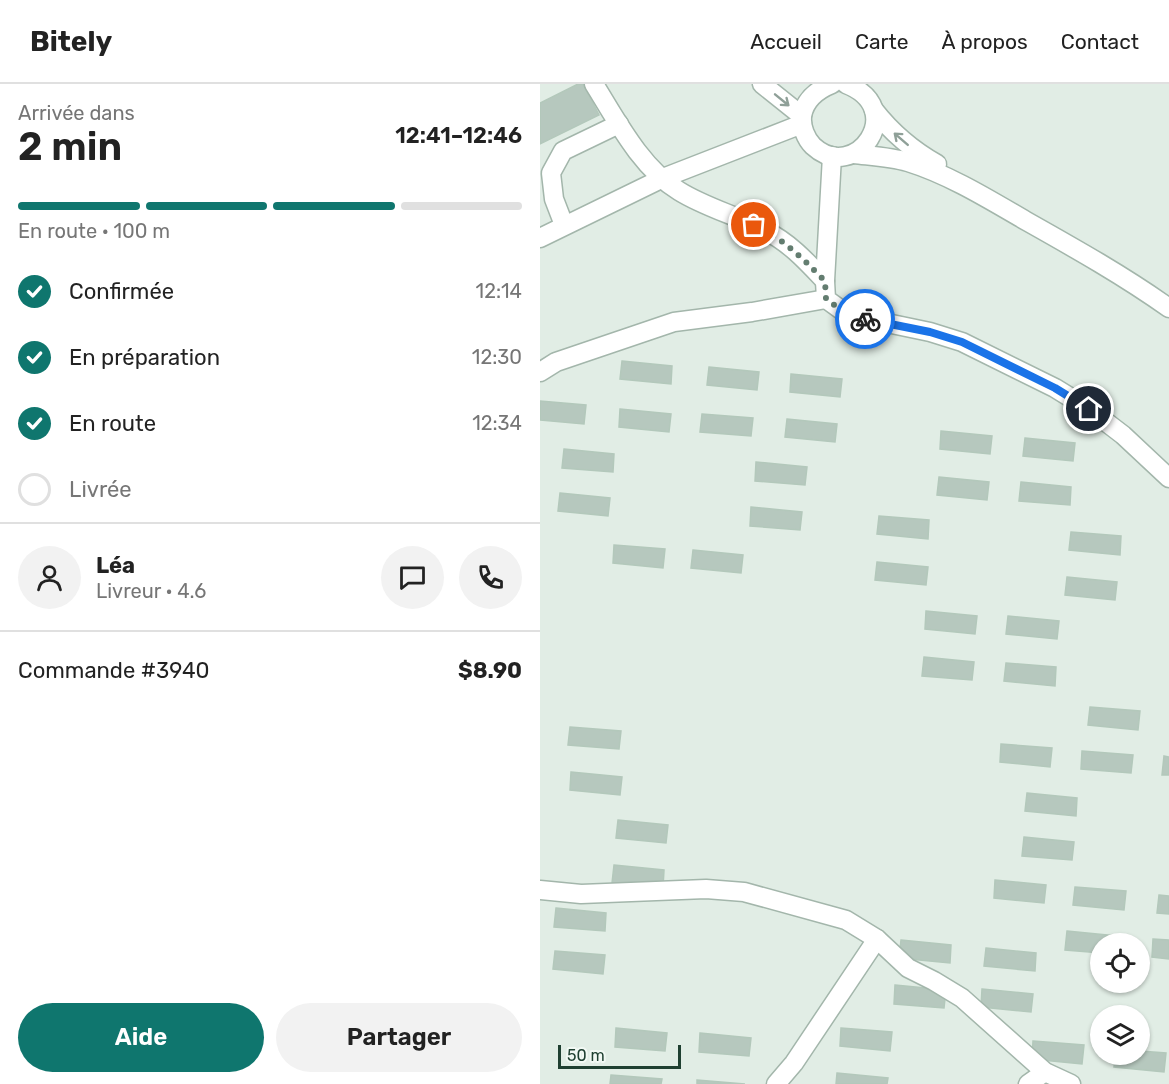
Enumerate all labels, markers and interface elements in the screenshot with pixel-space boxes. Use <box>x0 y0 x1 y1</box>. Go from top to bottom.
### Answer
text: Bitely <box>30 25 112 58</box>
text: Accueil <box>750 29 822 54</box>
text: Carte <box>855 29 908 54</box>
text: À propos <box>941 29 1028 54</box>
text: Contact <box>1061 29 1139 54</box>
one-way arrow <box>774 93 790 106</box>
text: Arrivée dans <box>18 101 135 125</box>
text: 12:41–12:46 <box>395 122 522 149</box>
text: 2 min <box>18 124 122 170</box>
one-way arrow <box>893 132 908 146</box>
pin <box>728 199 779 250</box>
icon: bag <box>737 208 770 241</box>
text: En route · 100 m <box>18 219 170 243</box>
icon: check <box>18 275 51 308</box>
text: Confirmée <box>69 278 174 305</box>
text: 12:14 <box>476 279 522 303</box>
courier <box>835 289 895 349</box>
icon: bike <box>849 303 882 336</box>
icon: check <box>18 341 51 374</box>
text: En préparation <box>69 344 220 371</box>
text: 12:30 <box>472 345 522 369</box>
pin <box>1063 383 1114 434</box>
icon: home <box>1072 392 1105 425</box>
icon: check <box>18 407 51 440</box>
text: En route <box>69 410 156 437</box>
text: 12:34 <box>472 411 522 435</box>
text: Livrée <box>69 476 132 503</box>
button: person <box>18 546 81 609</box>
button: chat <box>381 546 444 609</box>
button: phone <box>459 546 522 609</box>
text: Léa <box>96 552 135 579</box>
text: Livreur · 4.6 <box>96 579 206 603</box>
text: Commande #3940 <box>18 657 210 684</box>
text: $8.90 <box>458 657 522 684</box>
map controls <box>1090 933 1150 1065</box>
button: locate <box>1090 933 1150 993</box>
button: Aide <box>18 1003 264 1072</box>
button: Partager <box>276 1003 522 1072</box>
button: layers <box>1090 1005 1150 1065</box>
scale bar <box>558 1042 681 1070</box>
text: 50 m <box>567 1046 605 1065</box>

